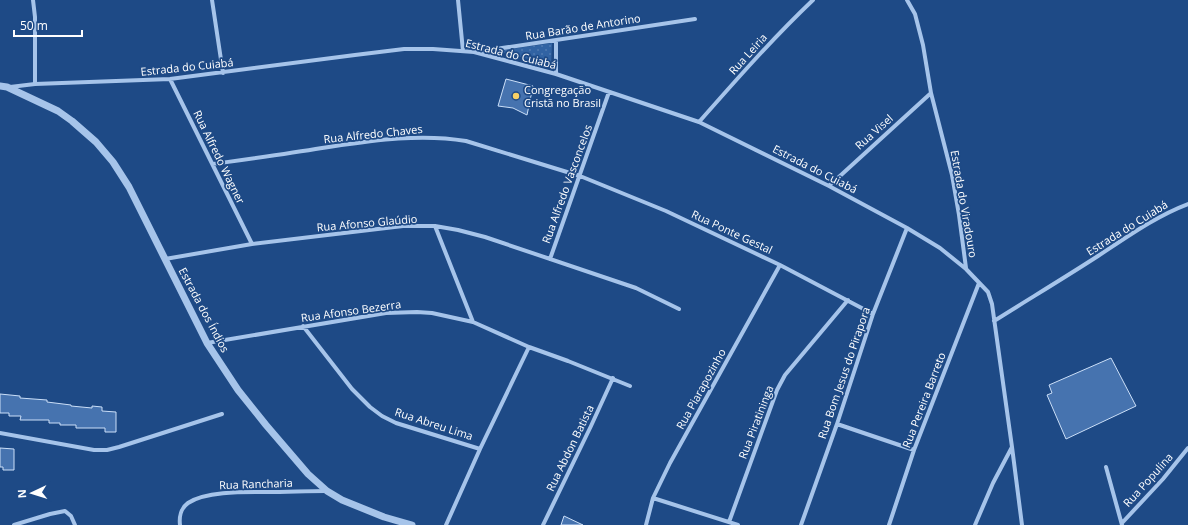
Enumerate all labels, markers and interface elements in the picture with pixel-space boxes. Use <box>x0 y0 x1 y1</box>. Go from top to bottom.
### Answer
street label: Rua Barão de Antorino <box>524 10 642 43</box>
scale bar <box>14 12 82 38</box>
text: 50 m <box>20 17 48 34</box>
street label: Rua Leiria <box>725 30 770 77</box>
street label: Estrada do Cuiabá <box>464 35 558 72</box>
street label: Estrada do Cuiabá <box>140 54 234 79</box>
place label: Congregação Cristã no Brasil <box>524 82 601 110</box>
marker: Congregação Cristã no Brasil <box>511 91 521 101</box>
street label: Rua Alfredo Wagner <box>190 107 249 207</box>
street label: Rua Visel <box>852 111 896 153</box>
street label: Rua Alfredo Chaves <box>323 121 423 146</box>
street label: Rua Alfredo Vasconcelos <box>538 122 595 245</box>
street label: Estrada do Cuiabá <box>770 141 860 196</box>
street label: Estrada do Viradouro <box>948 149 981 259</box>
street label: Estrada do Cuiabá <box>1083 197 1170 259</box>
street label: Rua Ponte Gestal <box>689 206 775 257</box>
street label: Rua Afonso Glaúdio <box>316 211 418 234</box>
street label: Estrada dos Índios <box>176 265 233 355</box>
street label: Rua Afonso Bezerra <box>300 296 402 325</box>
street label: Rua Bom Jesus do Pirapora <box>814 305 873 441</box>
street label: Rua Piarapozinho <box>672 345 729 432</box>
street label: Rua Pereira Barreto <box>898 350 949 450</box>
street label: Rua Piratininga <box>735 383 776 461</box>
street label: Rua Abdon Batista <box>542 402 597 493</box>
street label: Rua Abreu Lima <box>393 404 475 443</box>
street label: Rua Populina <box>1119 450 1176 510</box>
north arrow <box>12 473 52 513</box>
street label: Rua Rancharia <box>219 475 293 492</box>
text: N <box>14 489 29 499</box>

